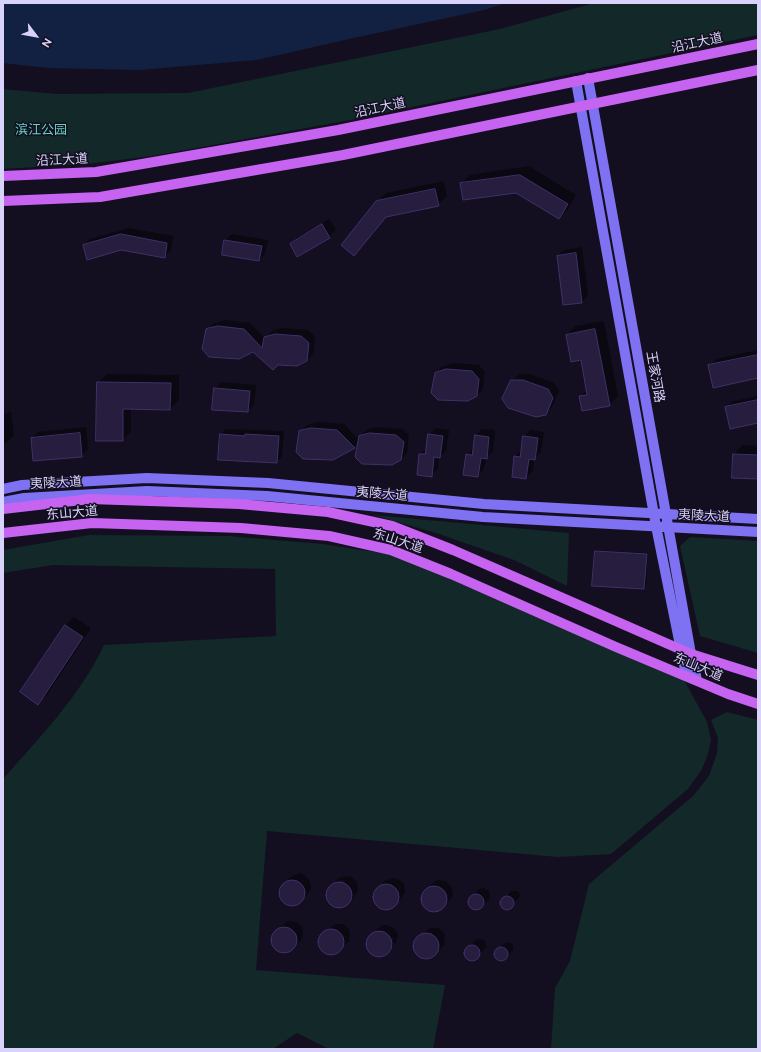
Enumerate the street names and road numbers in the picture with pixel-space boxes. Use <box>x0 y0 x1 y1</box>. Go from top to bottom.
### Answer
street label: 沿江大道 <box>670 30 724 56</box>
street label: 沿江大道 <box>353 95 407 121</box>
street label: 沿江大道 <box>36 151 88 169</box>
street label: 王家河路 <box>643 350 667 404</box>
street label: 夷陵大道 <box>30 474 82 492</box>
street label: 夷陵大道 <box>355 484 409 504</box>
street label: 东山大道 <box>45 503 99 523</box>
street label: 夷陵大道 <box>678 507 730 525</box>
street label: 东山大道 <box>371 526 425 556</box>
street label: 东山大道 <box>671 650 725 684</box>

